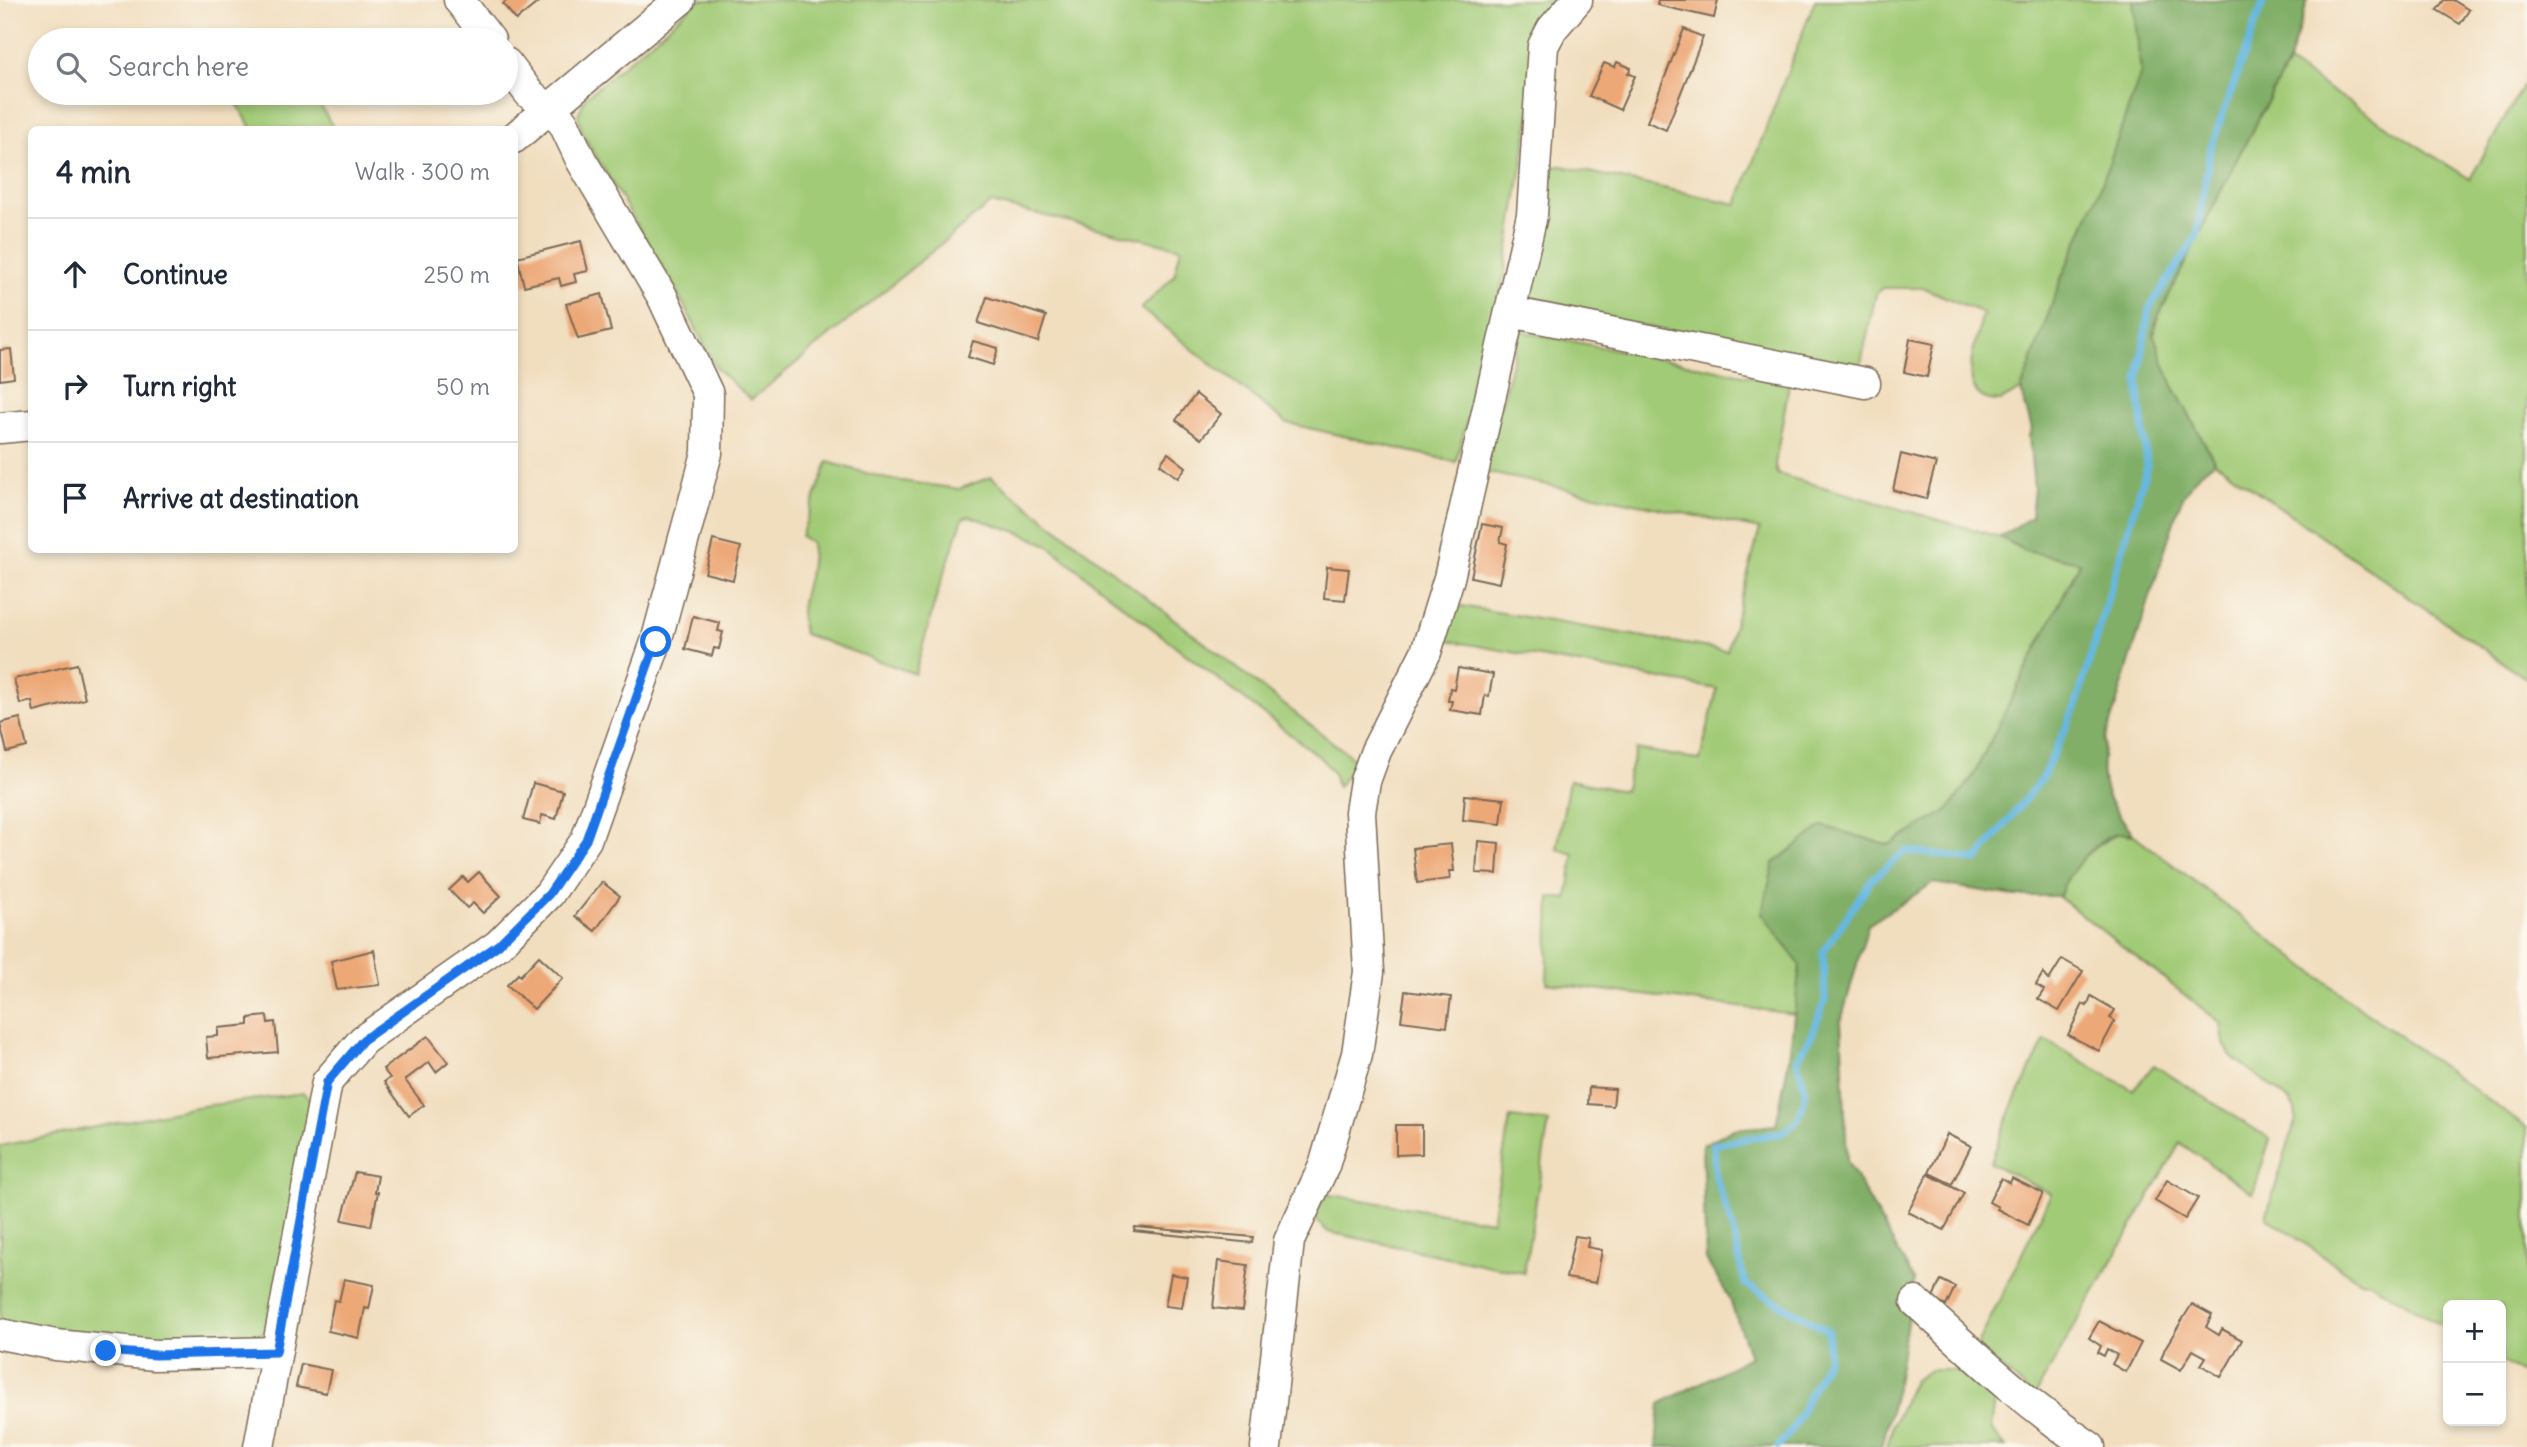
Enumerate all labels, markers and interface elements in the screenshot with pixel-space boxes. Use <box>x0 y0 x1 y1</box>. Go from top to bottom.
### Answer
search box <box>28 28 518 105</box>
icon: search <box>52 48 90 86</box>
text: Search here <box>108 50 249 83</box>
text: 4 min <box>56 153 131 191</box>
text: Walk · 300 m <box>355 157 490 186</box>
icon: ahead <box>56 255 94 293</box>
text: Continue <box>123 258 228 291</box>
text: 250 m <box>423 260 490 289</box>
icon: right <box>56 367 94 405</box>
text: Turn right <box>123 370 236 403</box>
text: 50 m <box>436 372 490 401</box>
icon: arrive <box>56 479 94 517</box>
text: Arrive at destination <box>123 482 359 515</box>
route start <box>640 626 671 657</box>
map controls <box>2443 1300 2506 1426</box>
button: + <box>2443 1300 2506 1363</box>
route end <box>90 1335 121 1366</box>
button: − <box>2443 1363 2506 1426</box>

